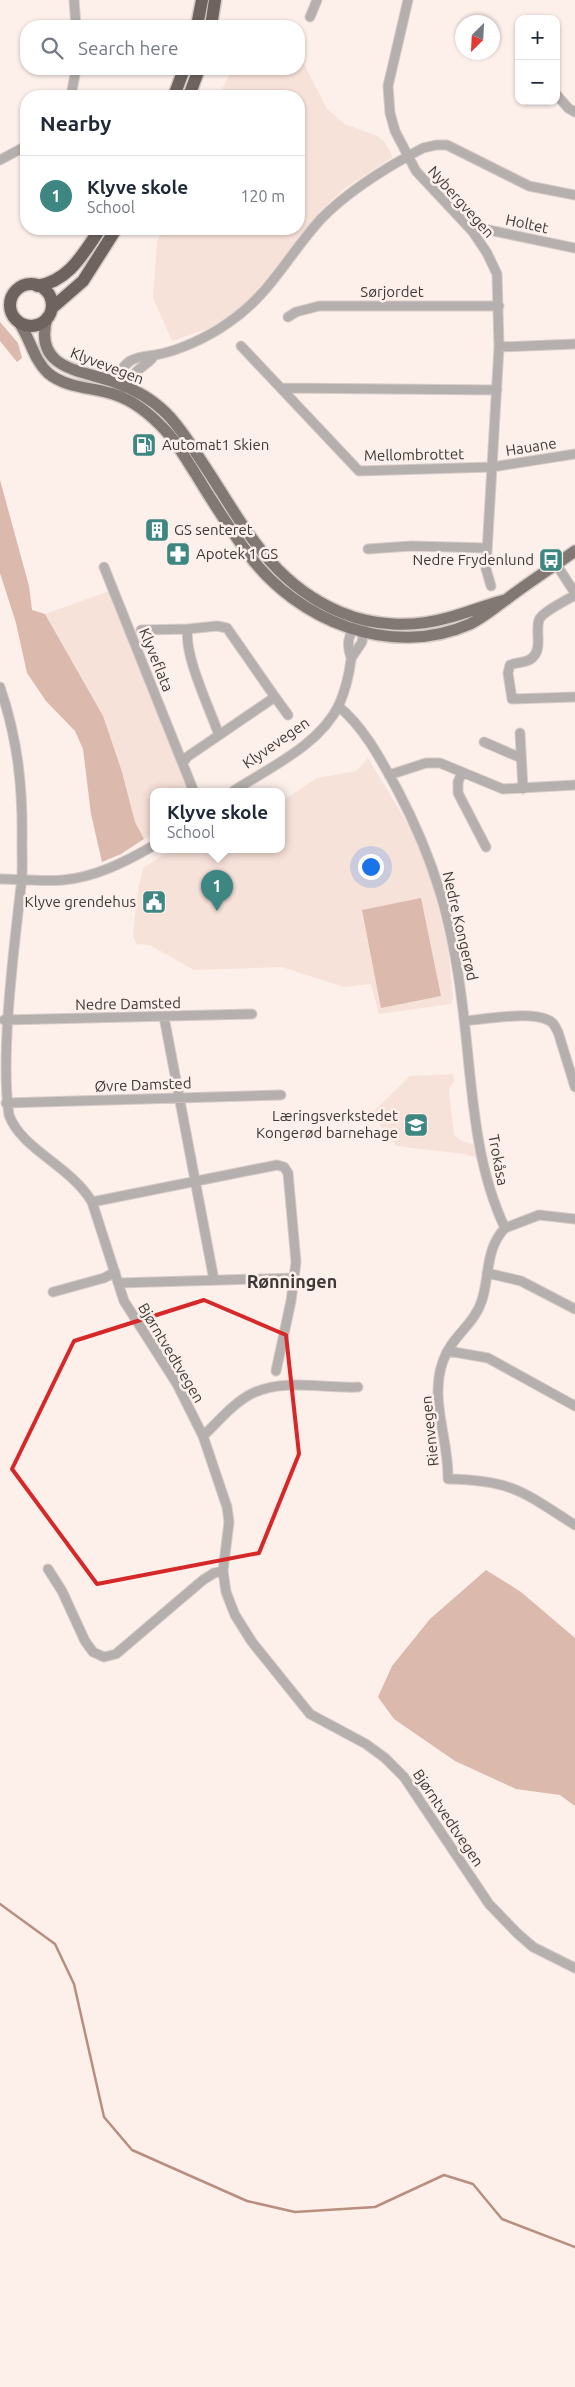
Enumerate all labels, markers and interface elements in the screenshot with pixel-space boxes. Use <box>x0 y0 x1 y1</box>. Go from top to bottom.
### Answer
north arrow <box>455 15 500 60</box>
map controls <box>515 15 560 105</box>
button: + <box>515 15 560 60</box>
search box <box>20 20 305 75</box>
icon: search <box>38 34 66 62</box>
text: Search here <box>78 37 178 59</box>
button: − <box>515 60 560 105</box>
text: Nearby <box>40 111 111 135</box>
street label: Nybergvegen <box>425 162 498 241</box>
text: Klyve skole <box>87 176 188 198</box>
text: 1 <box>51 187 61 205</box>
text: 120 m <box>240 187 285 205</box>
text: School <box>87 198 135 216</box>
street label: Holtet <box>504 211 550 236</box>
street label: Sørjordet <box>360 283 424 300</box>
street label: Klyvevegen <box>68 344 146 387</box>
fuel station icon: Automat1 Skien <box>131 432 157 458</box>
street label: Hauane <box>504 434 558 459</box>
place label: Automat1 Skien <box>162 436 269 453</box>
street label: Mellombrottet <box>364 445 464 464</box>
building icon: GS senteret <box>144 517 170 543</box>
place label: GS senteret <box>174 521 253 538</box>
pharmacy icon: Apotek 1 GS <box>165 541 191 567</box>
place label: Apotek 1 GS <box>196 545 278 562</box>
bus stop icon: Nedre Frydenlund <box>538 547 564 573</box>
place label: Nedre Frydenlund <box>413 551 534 568</box>
street label: Klyveflata <box>136 626 177 694</box>
street label: Klyvevegen <box>239 714 312 772</box>
popup <box>150 788 285 853</box>
text: Klyve skole <box>167 801 268 823</box>
text: School <box>167 823 215 841</box>
your location <box>358 854 384 880</box>
pin: 1 <box>201 870 233 911</box>
street label: Nedre Kongerød <box>440 870 481 982</box>
public building icon: Klyve grendehus <box>141 889 167 915</box>
place label: Klyve grendehus <box>25 893 136 910</box>
street label: Nedre Damsted <box>75 994 181 1013</box>
street label: Øvre Damsted <box>94 1074 192 1095</box>
place label: Læringsverkstedet Kongerød barnehage <box>256 1107 398 1141</box>
school or university icon: Læringsverkstedet Kongerød barnehage <box>403 1112 429 1138</box>
street label: Trokåsa <box>485 1133 512 1187</box>
district label: Rønningen <box>247 1271 337 1291</box>
street label: Bjørntvedtvegen <box>135 1300 208 1406</box>
street label: Rienvegen <box>417 1395 442 1467</box>
street label: Bjørntvedtvegen <box>410 1766 487 1869</box>

